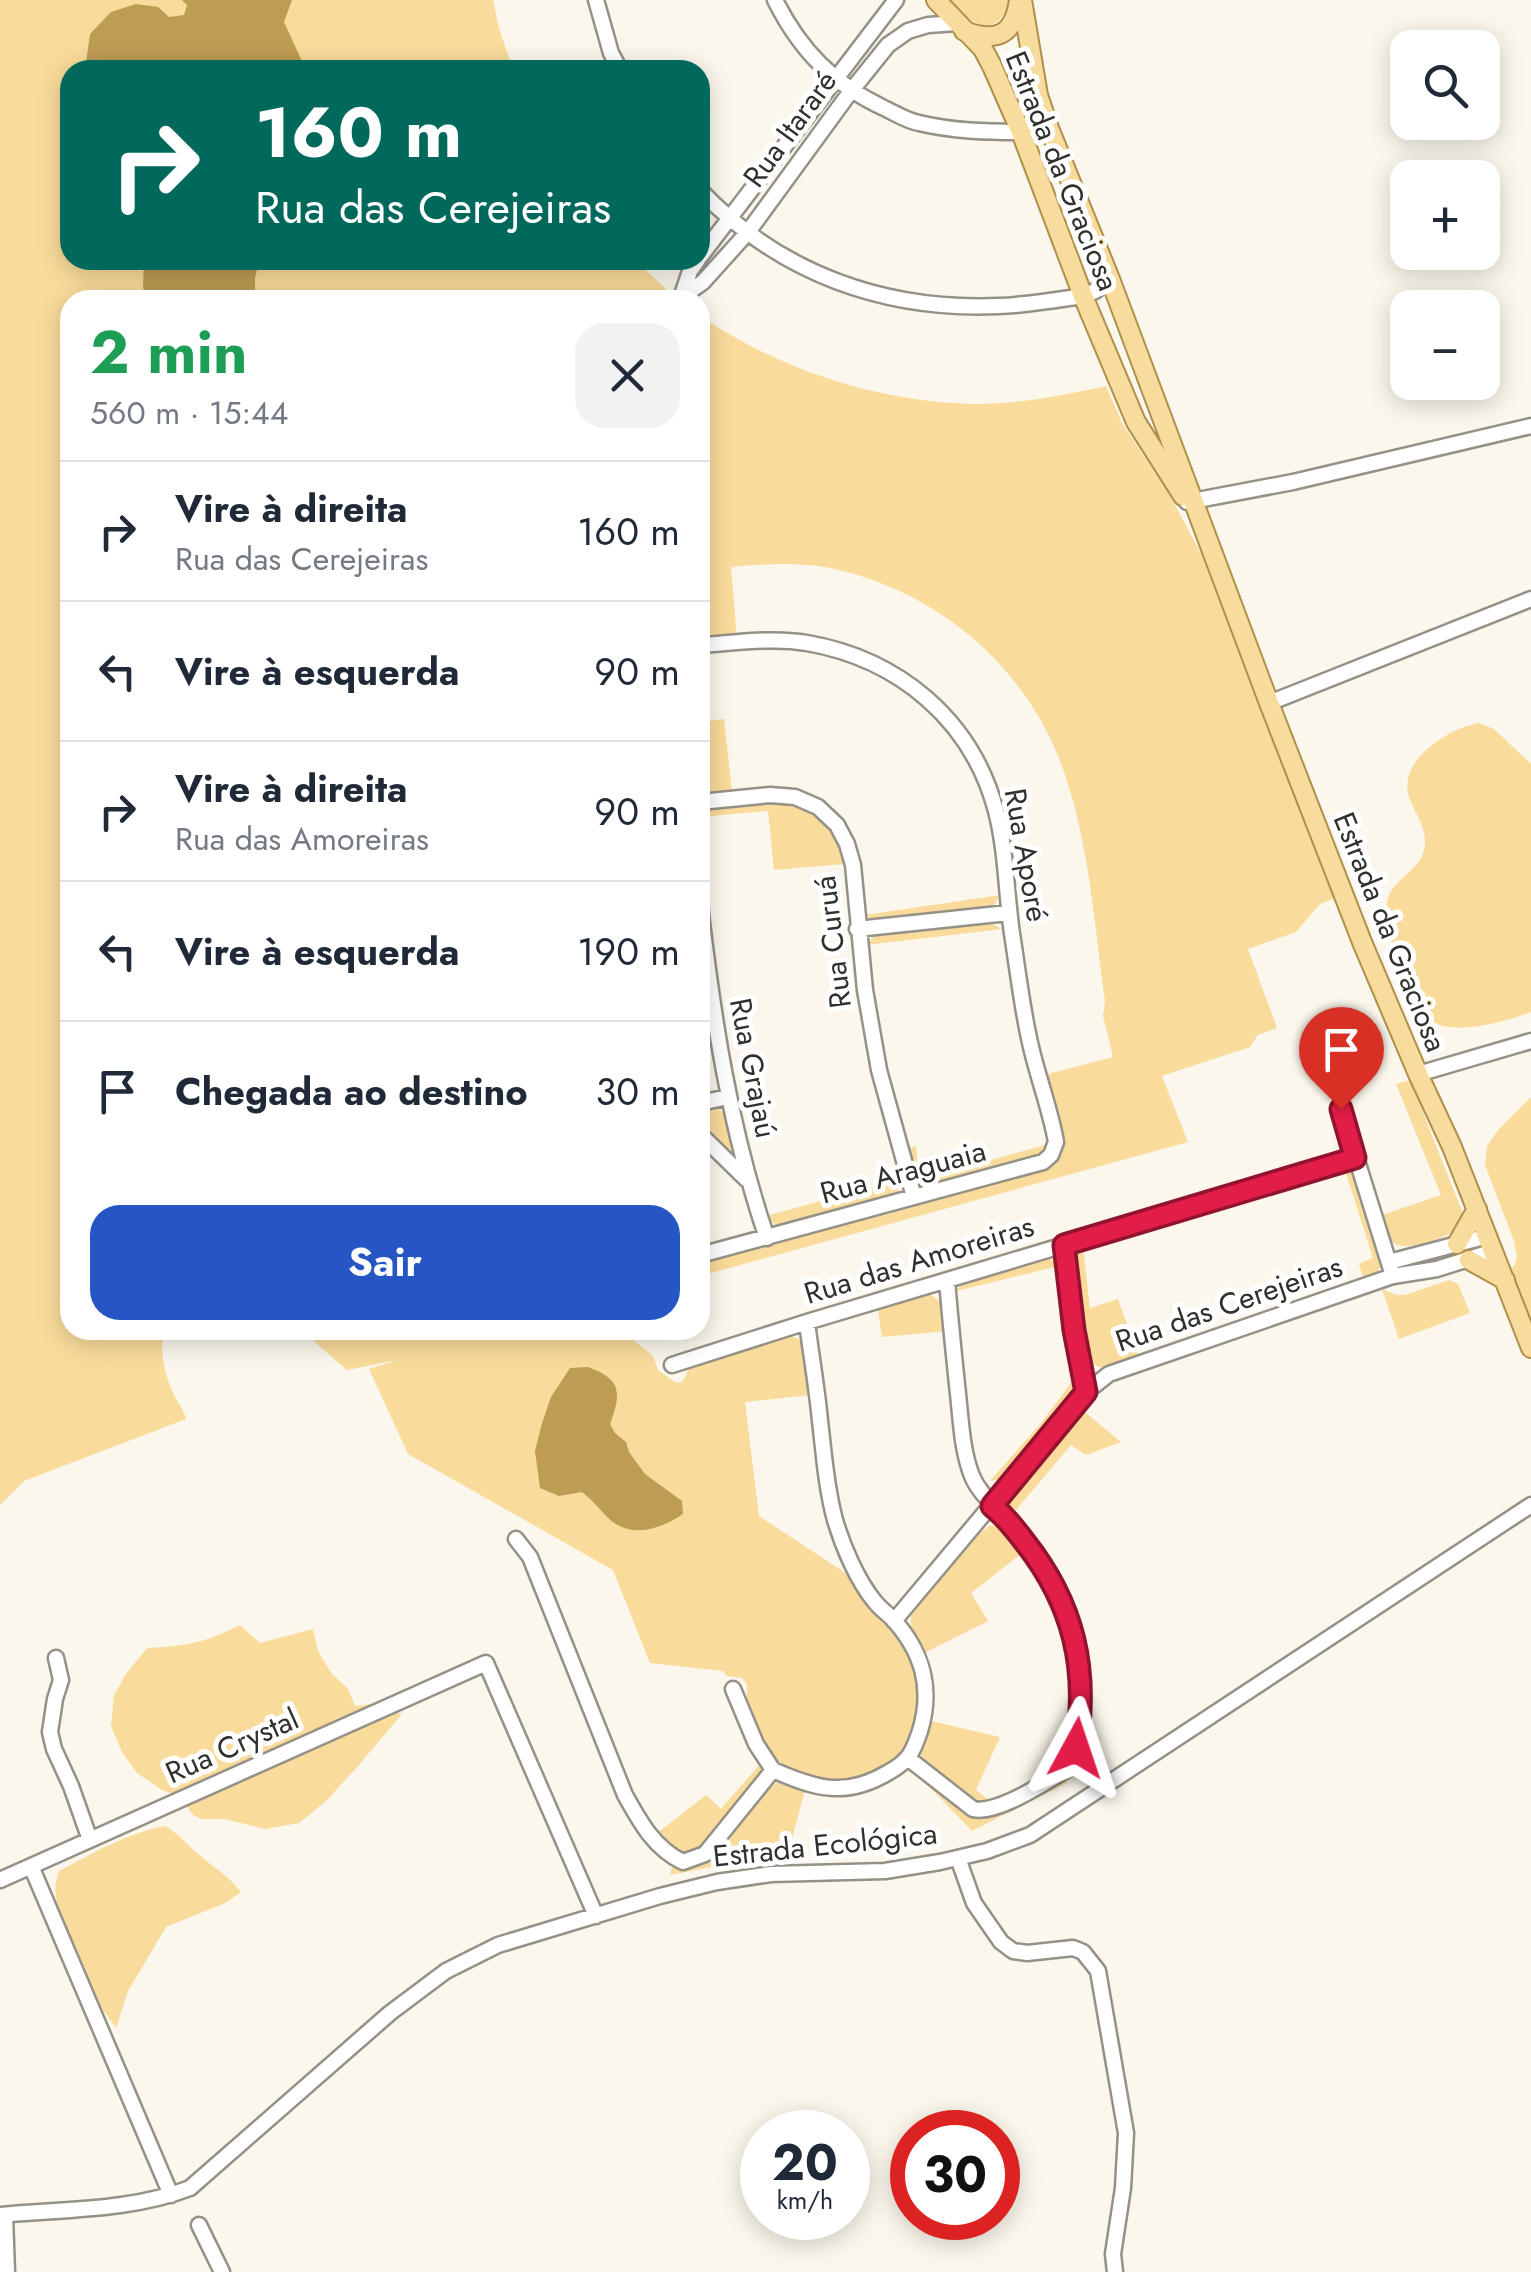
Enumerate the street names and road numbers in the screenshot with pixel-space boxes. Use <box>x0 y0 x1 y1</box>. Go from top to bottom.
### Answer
street label: Estrada da Graciosa <box>995 45 1130 297</box>
street label: Rua Itararé <box>733 61 847 196</box>
street label: Rua Aporé <box>994 785 1059 925</box>
street label: Estrada da Graciosa <box>1323 806 1458 1058</box>
street label: Rua Curuá <box>803 873 862 1011</box>
street label: Rua Grajaú <box>719 994 788 1142</box>
street label: Rua Araguaia <box>815 1129 991 1214</box>
street label: Rua das Amoreiras <box>799 1204 1039 1315</box>
street label: Rua das Cerejeiras <box>1110 1245 1348 1363</box>
street label: Rua Crystal <box>158 1697 305 1794</box>
street label: Estrada Ecológica <box>711 1811 939 1878</box>

